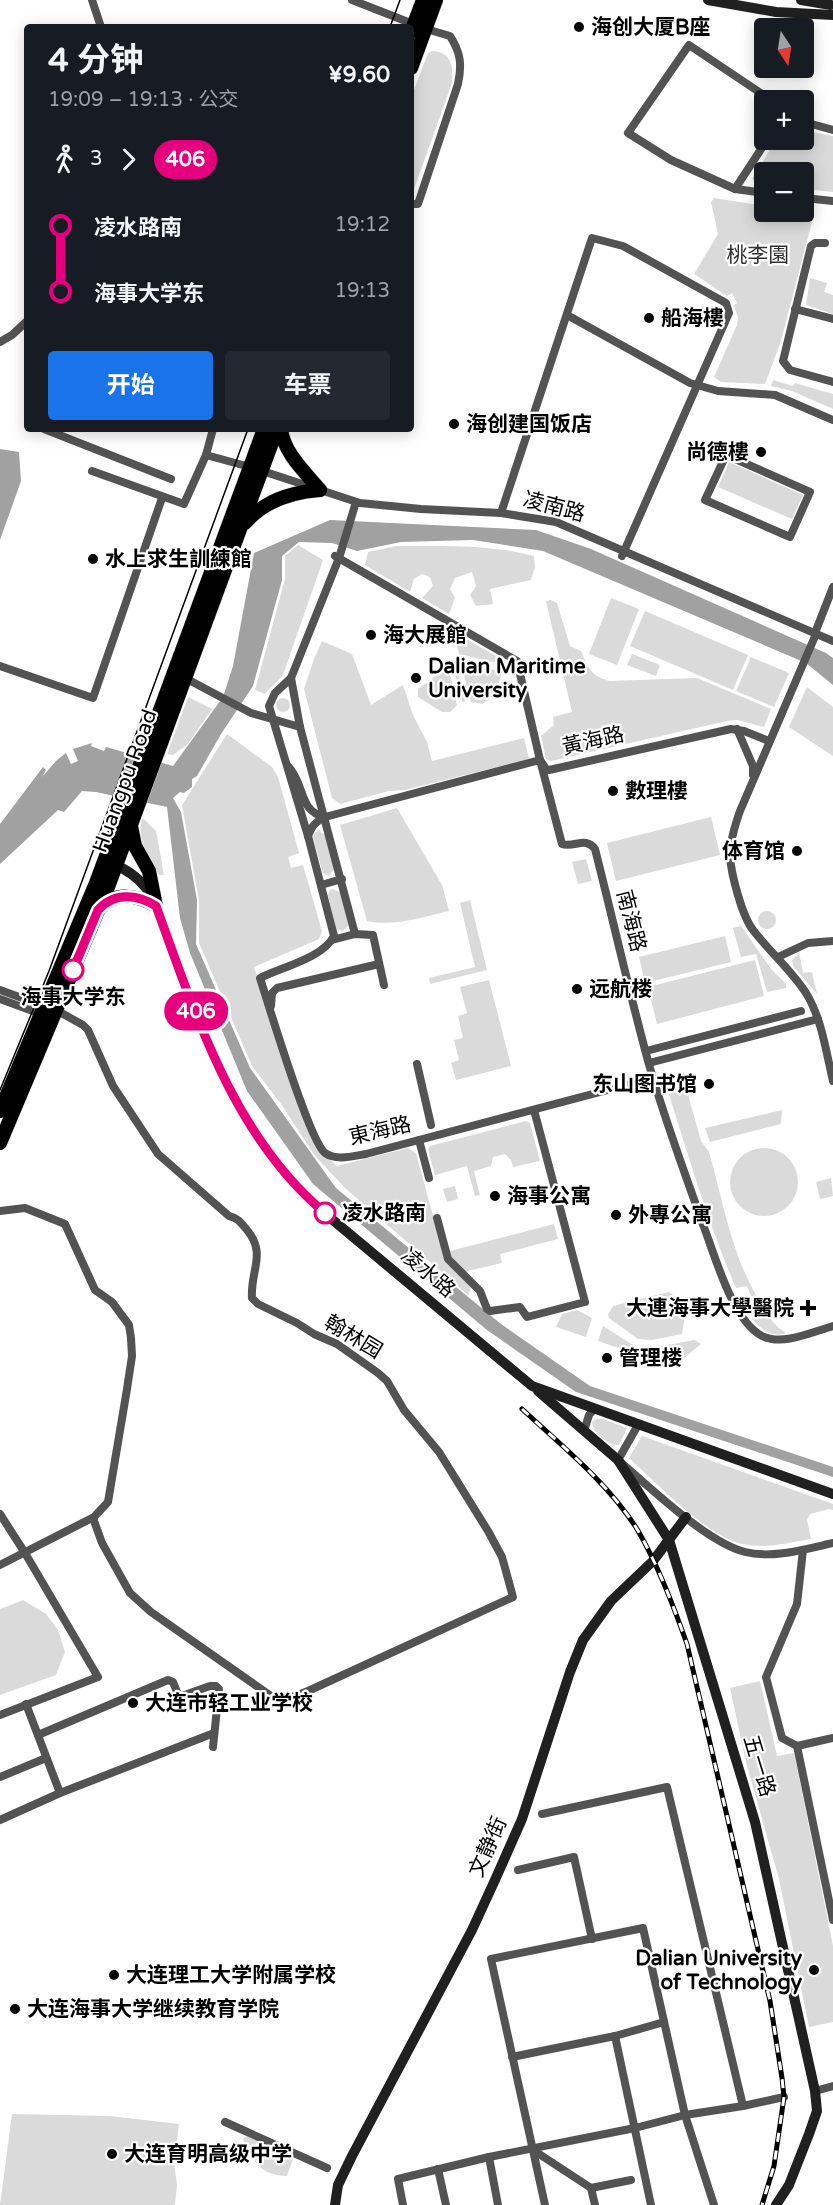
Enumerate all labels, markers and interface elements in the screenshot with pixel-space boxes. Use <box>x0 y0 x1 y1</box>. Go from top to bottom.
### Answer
place label: 海创大厦B座 <box>591 15 711 40</box>
north arrow <box>754 18 814 78</box>
map controls <box>754 18 814 222</box>
marker: 海创大厦B座 <box>572 20 586 34</box>
text: 4 分钟 <box>48 41 143 80</box>
text: ¥9.60 <box>328 62 390 88</box>
text: 19:09 – 19:13 · 公交 <box>48 88 239 112</box>
button: + <box>754 90 814 150</box>
icon: walk <box>48 143 81 176</box>
icon: forward <box>112 143 145 176</box>
text: 3 <box>90 147 103 171</box>
text: 406 <box>166 147 205 172</box>
button: − <box>754 162 814 222</box>
text: 19:12 <box>335 213 390 237</box>
text: 凌水路南 <box>94 215 182 241</box>
park label: 桃李園 <box>727 243 790 268</box>
text: 19:13 <box>335 279 390 303</box>
text: 海事大学东 <box>94 281 204 307</box>
place label: 船海樓 <box>661 306 724 331</box>
marker: 船海樓 <box>642 311 656 325</box>
button: 开始 <box>48 351 213 420</box>
button: 车票 <box>225 351 390 420</box>
place label: 海创建国饭店 <box>466 412 592 437</box>
marker: 海创建国饭店 <box>447 417 461 431</box>
place label: 尚德樓 <box>686 440 749 465</box>
marker: 尚德樓 <box>754 445 768 459</box>
street label: 凌南路 <box>520 487 588 527</box>
place label: 水上求生訓練館 <box>105 547 252 572</box>
marker: 水上求生訓練館 <box>86 552 100 566</box>
place label: 海大展館 <box>383 623 467 648</box>
marker: 海大展館 <box>364 628 378 642</box>
place label: Dalian Maritime University <box>428 654 586 703</box>
marker: Dalian Maritime University <box>409 671 423 685</box>
street label: Huangpu Road <box>88 706 162 856</box>
street label: 黃海路 <box>559 722 627 760</box>
place label: 數理樓 <box>625 779 688 804</box>
marker: 數理樓 <box>606 784 620 798</box>
place label: 体育馆 <box>722 839 785 864</box>
marker: 体育馆 <box>790 844 804 858</box>
street label: 南海路 <box>611 887 651 955</box>
marker: 海事大学东 <box>62 959 84 981</box>
place label: 远航楼 <box>589 977 652 1002</box>
marker: 远航楼 <box>570 982 584 996</box>
place label: 海事大学东 <box>21 985 126 1010</box>
line badge: 406 <box>162 992 230 1030</box>
text: 406 <box>176 999 216 1024</box>
place label: 东山图书馆 <box>592 1072 697 1097</box>
marker: 东山图书馆 <box>702 1077 716 1091</box>
street label: 東海路 <box>346 1112 414 1150</box>
place label: 海事公寓 <box>507 1184 591 1209</box>
marker: 海事公寓 <box>488 1189 502 1203</box>
place label: 凌水路南 <box>342 1201 426 1226</box>
marker: 凌水路南 <box>314 1202 336 1224</box>
place label: 外專公寓 <box>628 1203 712 1228</box>
marker: 外專公寓 <box>609 1208 623 1222</box>
street label: 凌水路 <box>396 1243 460 1303</box>
place label: 大連海事大學醫院 <box>626 1296 794 1321</box>
marker: 大連海事大學醫院 <box>799 1299 817 1317</box>
street label: 翰林园 <box>320 1310 386 1364</box>
place label: 管理楼 <box>619 1346 682 1371</box>
marker: 管理楼 <box>600 1351 614 1365</box>
place label: 大连市轻工业学校 <box>145 1691 313 1716</box>
marker: 大连市轻工业学校 <box>126 1696 140 1710</box>
street label: 五一路 <box>738 1732 780 1800</box>
street label: 文静街 <box>464 1813 512 1881</box>
place label: Dalian University of Technology <box>635 1946 803 1995</box>
place label: 大连理工大学附属学校 <box>126 1963 336 1988</box>
marker: Dalian University of Technology <box>807 1963 821 1977</box>
marker: 大连理工大学附属学校 <box>107 1968 121 1982</box>
place label: 大连海事大学继续教育学院 <box>27 1997 279 2022</box>
marker: 大连海事大学继续教育学院 <box>8 2002 22 2016</box>
place label: 大连育明高级中学 <box>124 2142 292 2167</box>
marker: 大连育明高级中学 <box>105 2147 119 2161</box>

